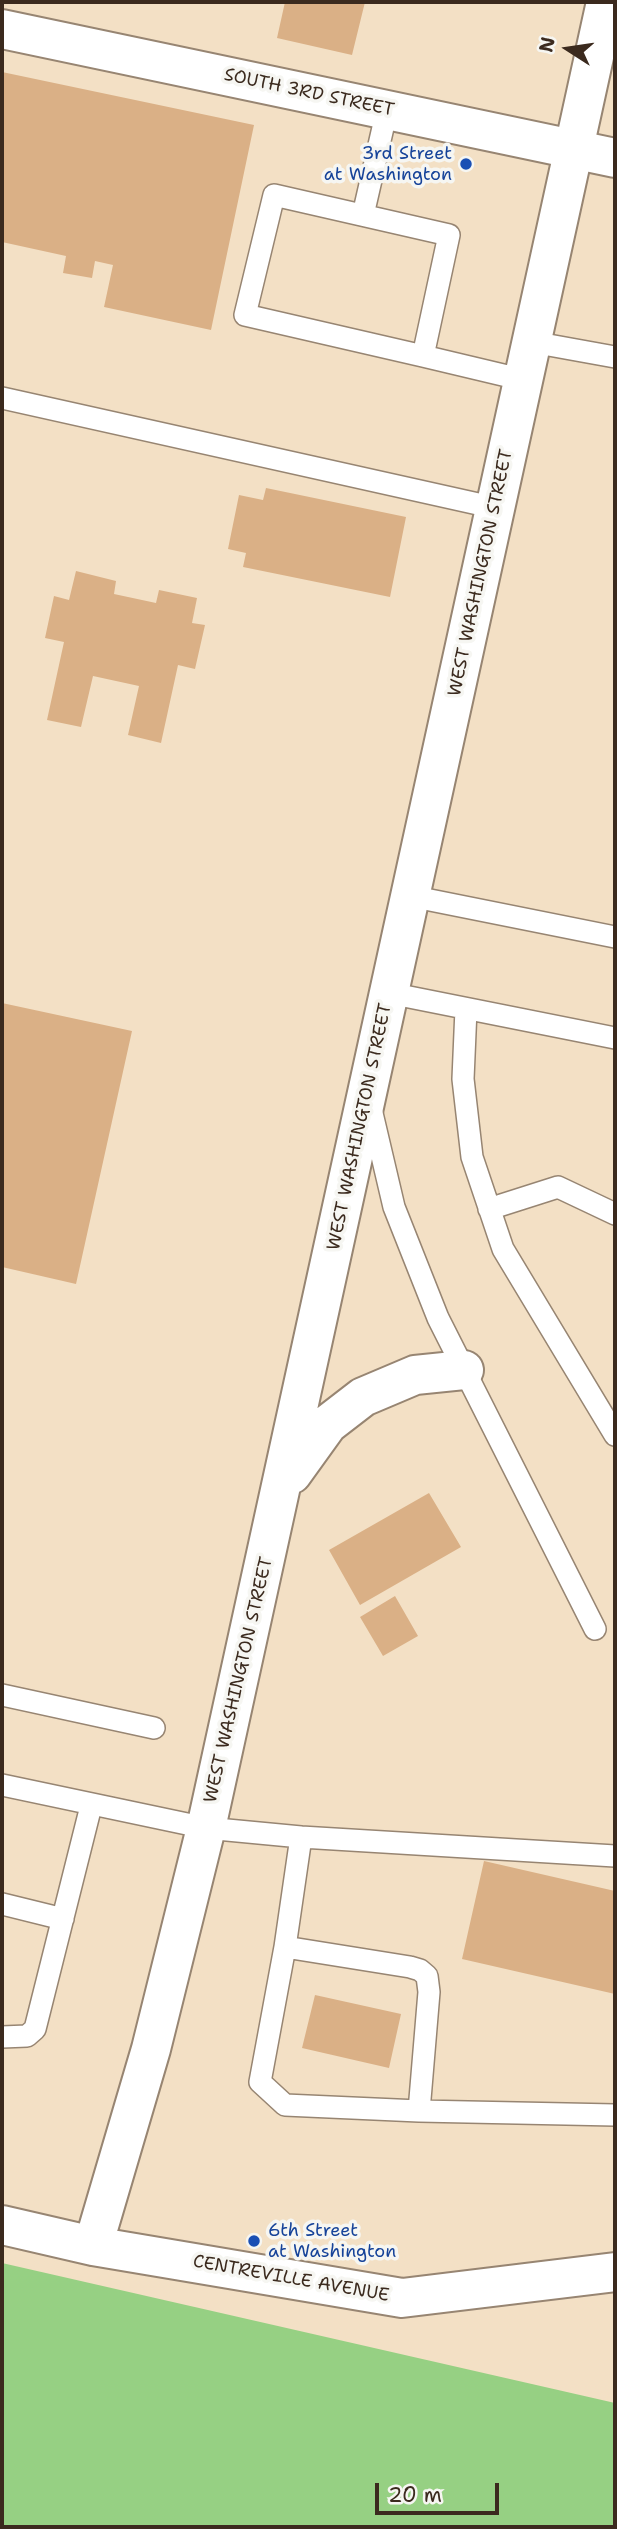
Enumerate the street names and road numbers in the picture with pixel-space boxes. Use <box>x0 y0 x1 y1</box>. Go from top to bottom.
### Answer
street label: SOUTH 3RD STREET <box>222 64 396 122</box>
street label: WEST WASHINGTON STREET <box>444 448 518 698</box>
street label: WEST WASHINGTON STREET <box>323 1002 397 1252</box>
street label: WEST WASHINGTON STREET <box>200 1555 278 1805</box>
street label: CENTREVILLE AVENUE <box>191 2251 391 2307</box>

